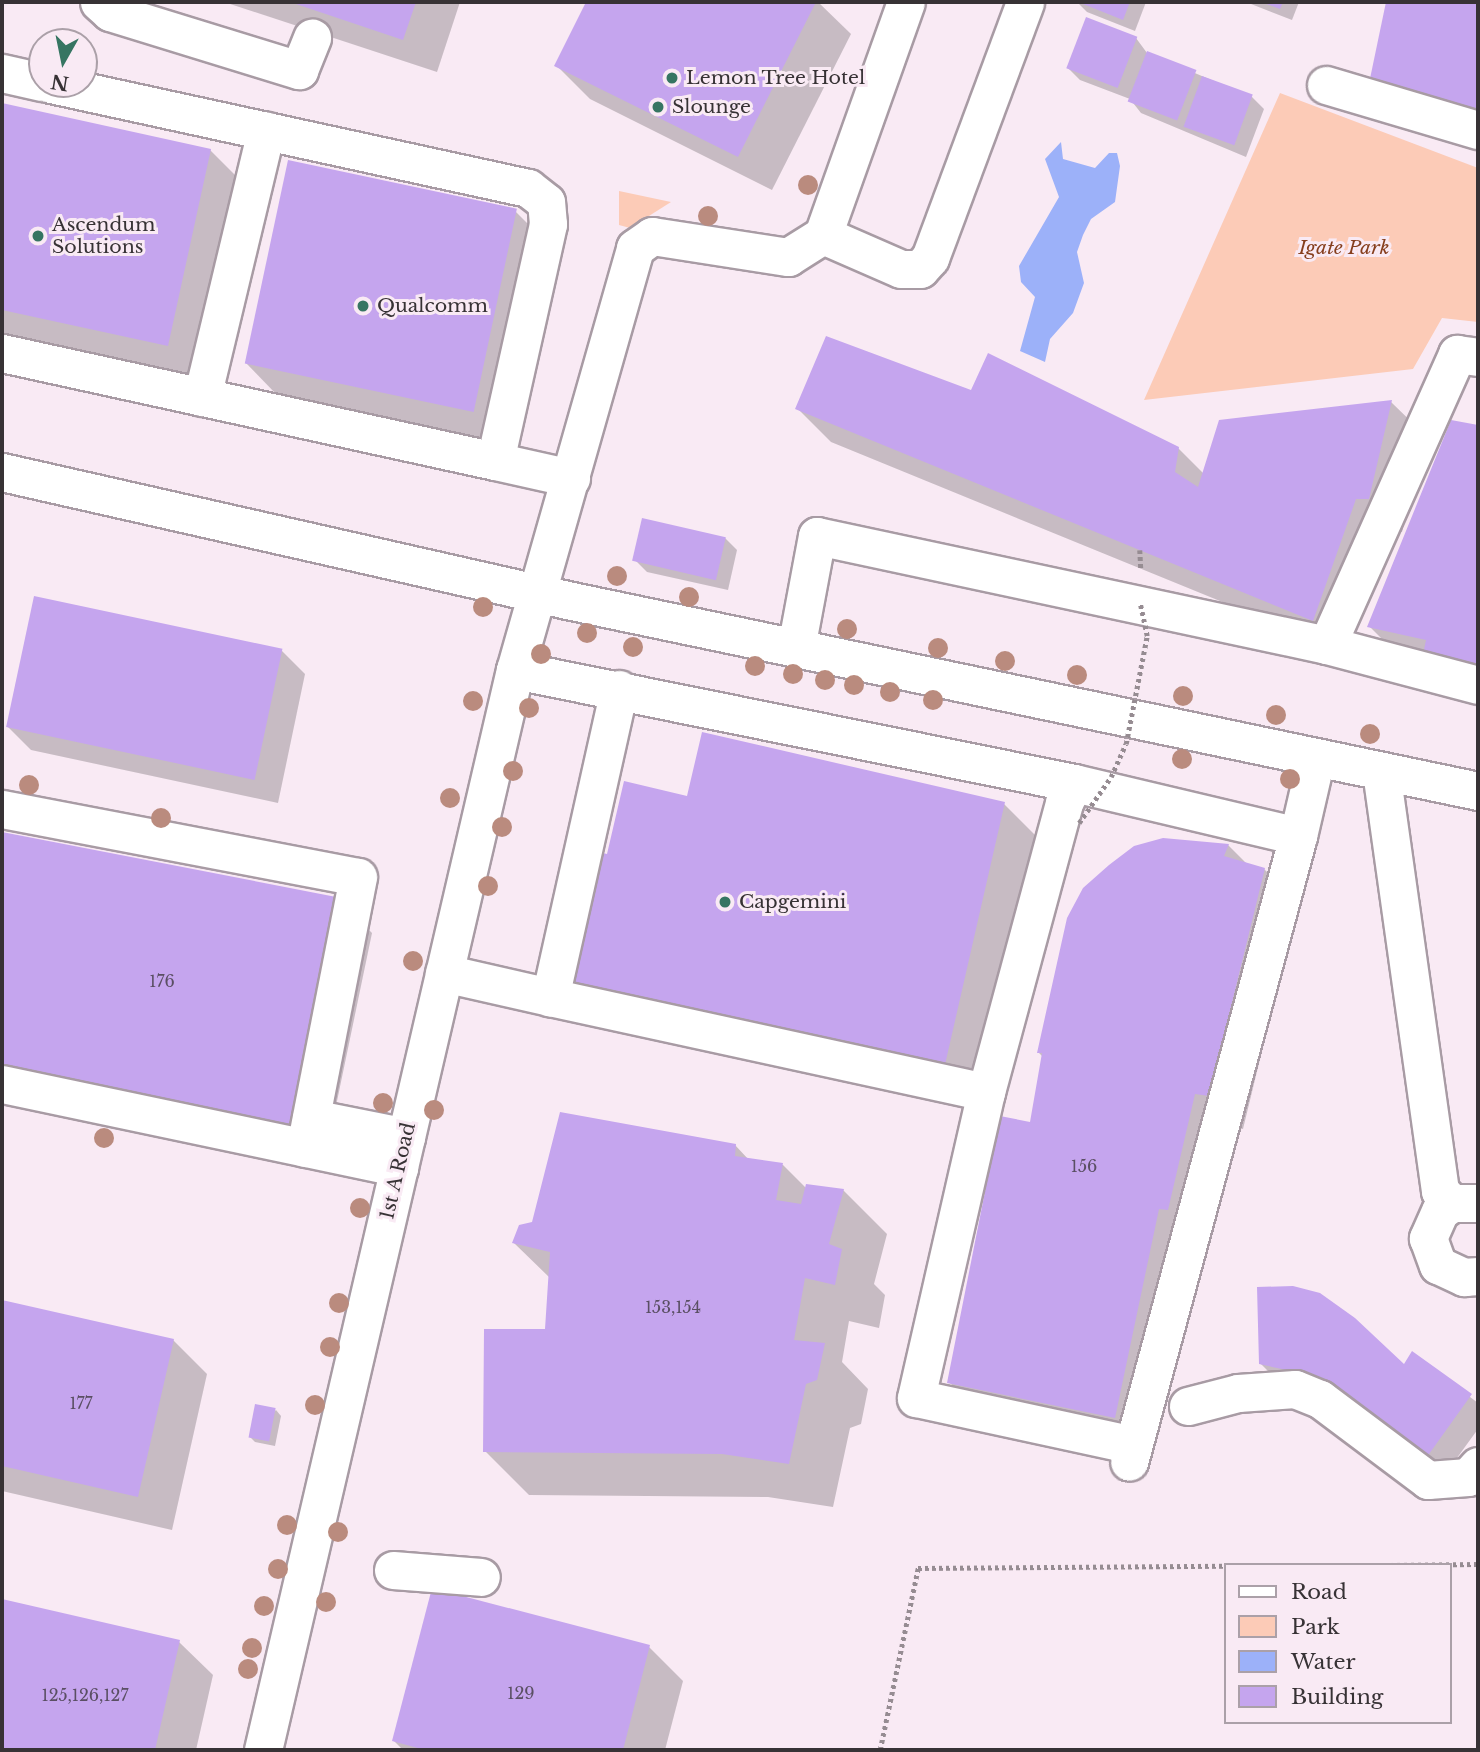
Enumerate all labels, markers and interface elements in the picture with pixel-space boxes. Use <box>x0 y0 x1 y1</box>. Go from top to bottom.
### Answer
north arrow <box>28 28 98 98</box>
place label: Lemon Tree Hotel <box>686 67 866 89</box>
text: N <box>49 70 71 95</box>
marker: Lemon Tree Hotel <box>664 70 680 86</box>
place label: Slounge <box>672 96 751 118</box>
marker: Slounge <box>650 99 666 115</box>
place label: Ascendum Solutions <box>52 214 155 258</box>
marker: Ascendum Solutions <box>30 228 46 244</box>
park label: Igate Park <box>1299 237 1389 259</box>
place label: Qualcomm <box>377 295 488 317</box>
marker: Qualcomm <box>355 298 371 314</box>
place label: Capgemini <box>739 891 846 913</box>
marker: Capgemini <box>717 894 733 910</box>
house number: 176 <box>149 971 175 991</box>
street label: 1st A Road <box>376 1120 420 1222</box>
house number: 156 <box>1071 1156 1097 1176</box>
house number: 153,154 <box>645 1297 701 1317</box>
house number: 177 <box>69 1393 93 1413</box>
legend <box>1224 1563 1452 1724</box>
text: Road <box>1291 1579 1347 1605</box>
text: Park <box>1291 1614 1340 1640</box>
text: Water <box>1291 1649 1355 1675</box>
house number: 129 <box>507 1683 535 1703</box>
text: Building <box>1291 1684 1383 1710</box>
house number: 125,126,127 <box>42 1685 128 1705</box>

